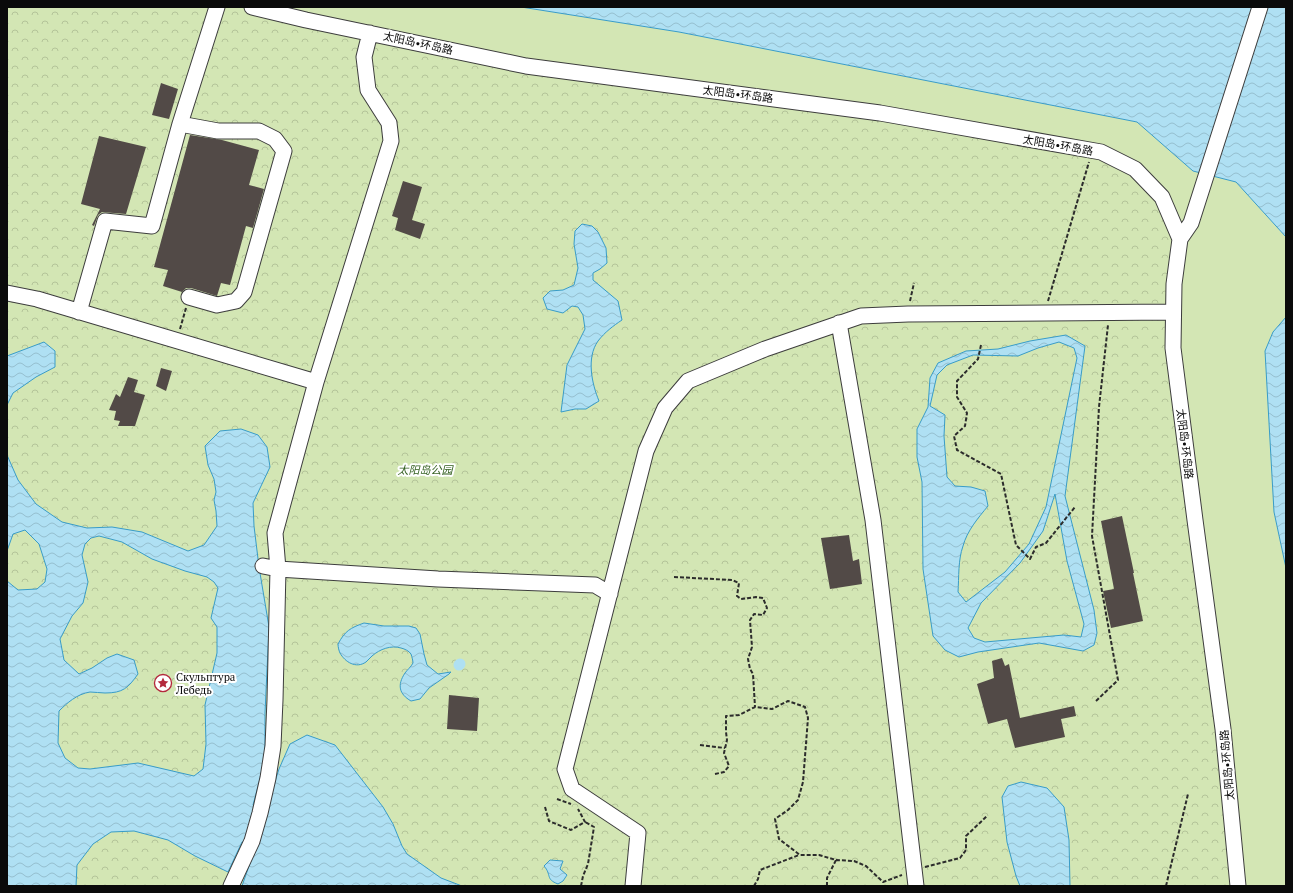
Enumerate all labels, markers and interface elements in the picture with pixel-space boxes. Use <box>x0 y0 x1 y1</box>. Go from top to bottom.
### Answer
street label: 太阳岛•环岛路 <box>382 29 454 57</box>
street label: 太阳岛•环岛路 <box>702 83 774 105</box>
street label: 太阳岛•环岛路 <box>1022 132 1094 158</box>
street label: 太阳岛•环岛路 <box>1174 408 1196 480</box>
park label: 太阳岛公园 <box>398 463 454 477</box>
place label: Скульптура Лебедь <box>175 670 236 697</box>
place icon: Скульптура Лебедь <box>153 673 173 693</box>
street label: 太阳岛•环岛路 <box>1217 729 1237 801</box>

